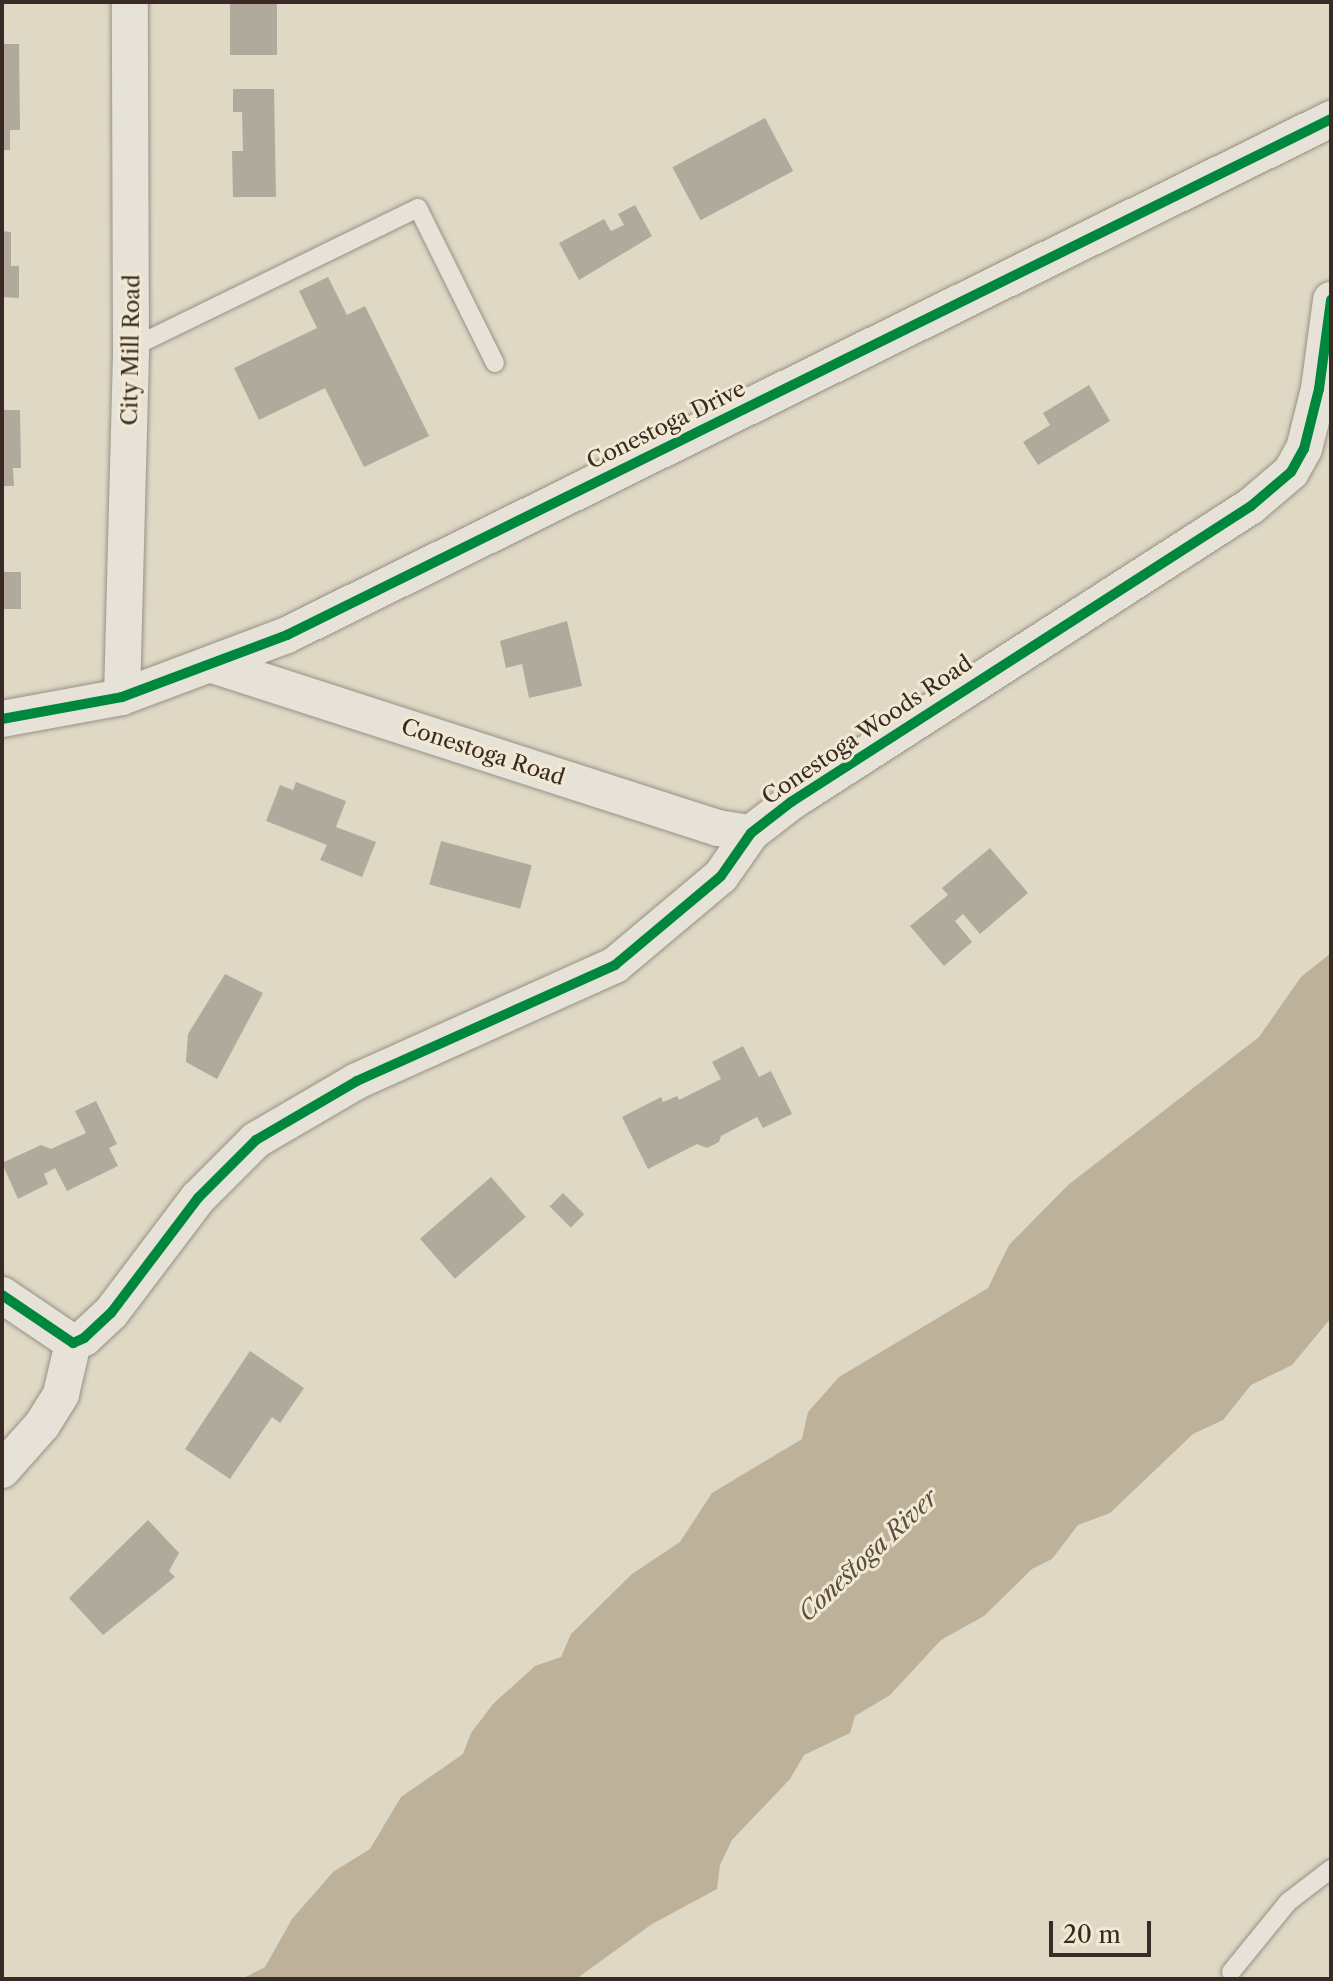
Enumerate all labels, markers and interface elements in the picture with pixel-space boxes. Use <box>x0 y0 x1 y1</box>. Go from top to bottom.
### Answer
street label: City Mill Road <box>116 274 146 426</box>
street label: Conestoga Drive <box>582 375 750 475</box>
street label: Conestoga Woods Road <box>757 650 977 810</box>
street label: Conestoga Road <box>398 713 568 791</box>
water label: Conestoga River <box>792 1483 944 1627</box>
scale bar <box>1053 1905 1155 1955</box>
text: 20 m <box>1063 1920 1121 1949</box>

